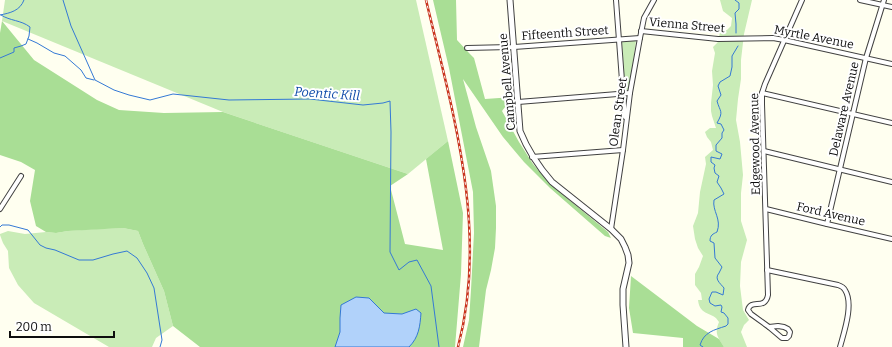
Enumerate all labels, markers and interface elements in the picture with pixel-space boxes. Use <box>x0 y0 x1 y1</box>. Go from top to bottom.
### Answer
street label: Vienna Street <box>649 15 726 35</box>
street label: Myrtle Avenue <box>773 22 855 52</box>
street label: Fifteenth Street <box>521 23 610 43</box>
street label: Campbell Avenue <box>496 33 518 131</box>
street label: Delaware Avenue <box>826 60 862 158</box>
street label: Olean Street <box>606 76 630 147</box>
water label: Poentic Kill <box>294 84 361 103</box>
street label: Edgewood Avenue <box>747 93 763 195</box>
street label: Ford Avenue <box>795 199 867 229</box>
scale bar <box>10 313 114 339</box>
text: 200 m <box>16 320 52 334</box>

